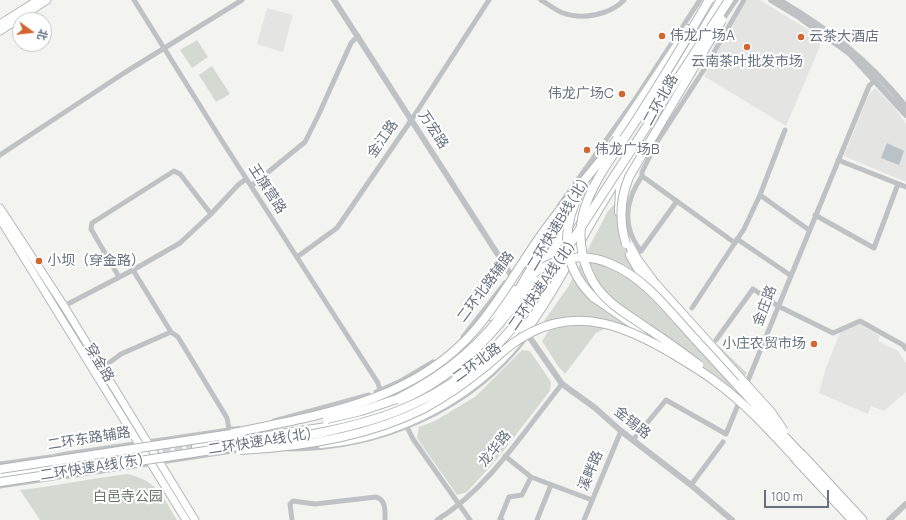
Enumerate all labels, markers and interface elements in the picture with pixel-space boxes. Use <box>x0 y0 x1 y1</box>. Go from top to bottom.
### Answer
north arrow <box>12 12 52 52</box>
text: 北 <box>34 28 52 42</box>
place label: 伟龙广场A <box>670 28 735 44</box>
place label: 云茶大酒店 <box>809 29 879 45</box>
marker: 伟龙广场A <box>657 31 667 41</box>
marker: 云茶大酒店 <box>796 32 806 42</box>
marker: 云南茶叶批发市场 <box>742 42 752 52</box>
place label: 云南茶叶批发市场 <box>691 54 803 70</box>
street label: 二环北路 <box>640 71 682 129</box>
place label: 伟龙广场C <box>548 86 614 102</box>
marker: 伟龙广场C <box>617 89 627 99</box>
street label: 万宏路 <box>415 108 451 152</box>
street label: 金江路 <box>364 117 402 161</box>
place label: 伟龙广场B <box>595 142 660 158</box>
marker: 伟龙广场B <box>582 145 592 155</box>
street label: 王旗营路 <box>245 161 289 217</box>
street label: 二环快速B线(北) <box>524 176 592 274</box>
street label: 二环快速A线(北) <box>505 238 579 334</box>
street label: 二环北路辅路 <box>454 248 518 326</box>
place label: 小坝（穿金路） <box>47 253 145 269</box>
marker: 小坝（穿金路） <box>34 256 44 266</box>
street label: 金庄路 <box>750 283 780 329</box>
place label: 小庄农贸市场 <box>722 336 806 352</box>
marker: 小庄农贸市场 <box>809 339 819 349</box>
street label: 二环北路 <box>449 340 505 386</box>
street label: 穿金路 <box>81 341 117 385</box>
street label: 金锡路 <box>610 403 654 443</box>
street label: 二环东路辅路 <box>46 424 132 454</box>
street label: 二环快速A线(北) <box>207 426 313 458</box>
street label: 龙华路 <box>475 427 515 471</box>
street label: 溪畔路 <box>575 448 607 494</box>
street label: 二环快速A线(东) <box>39 452 145 484</box>
scale bar <box>766 482 831 508</box>
text: 100 m <box>771 488 803 505</box>
park label: 白邑寺公园 <box>93 489 163 505</box>

